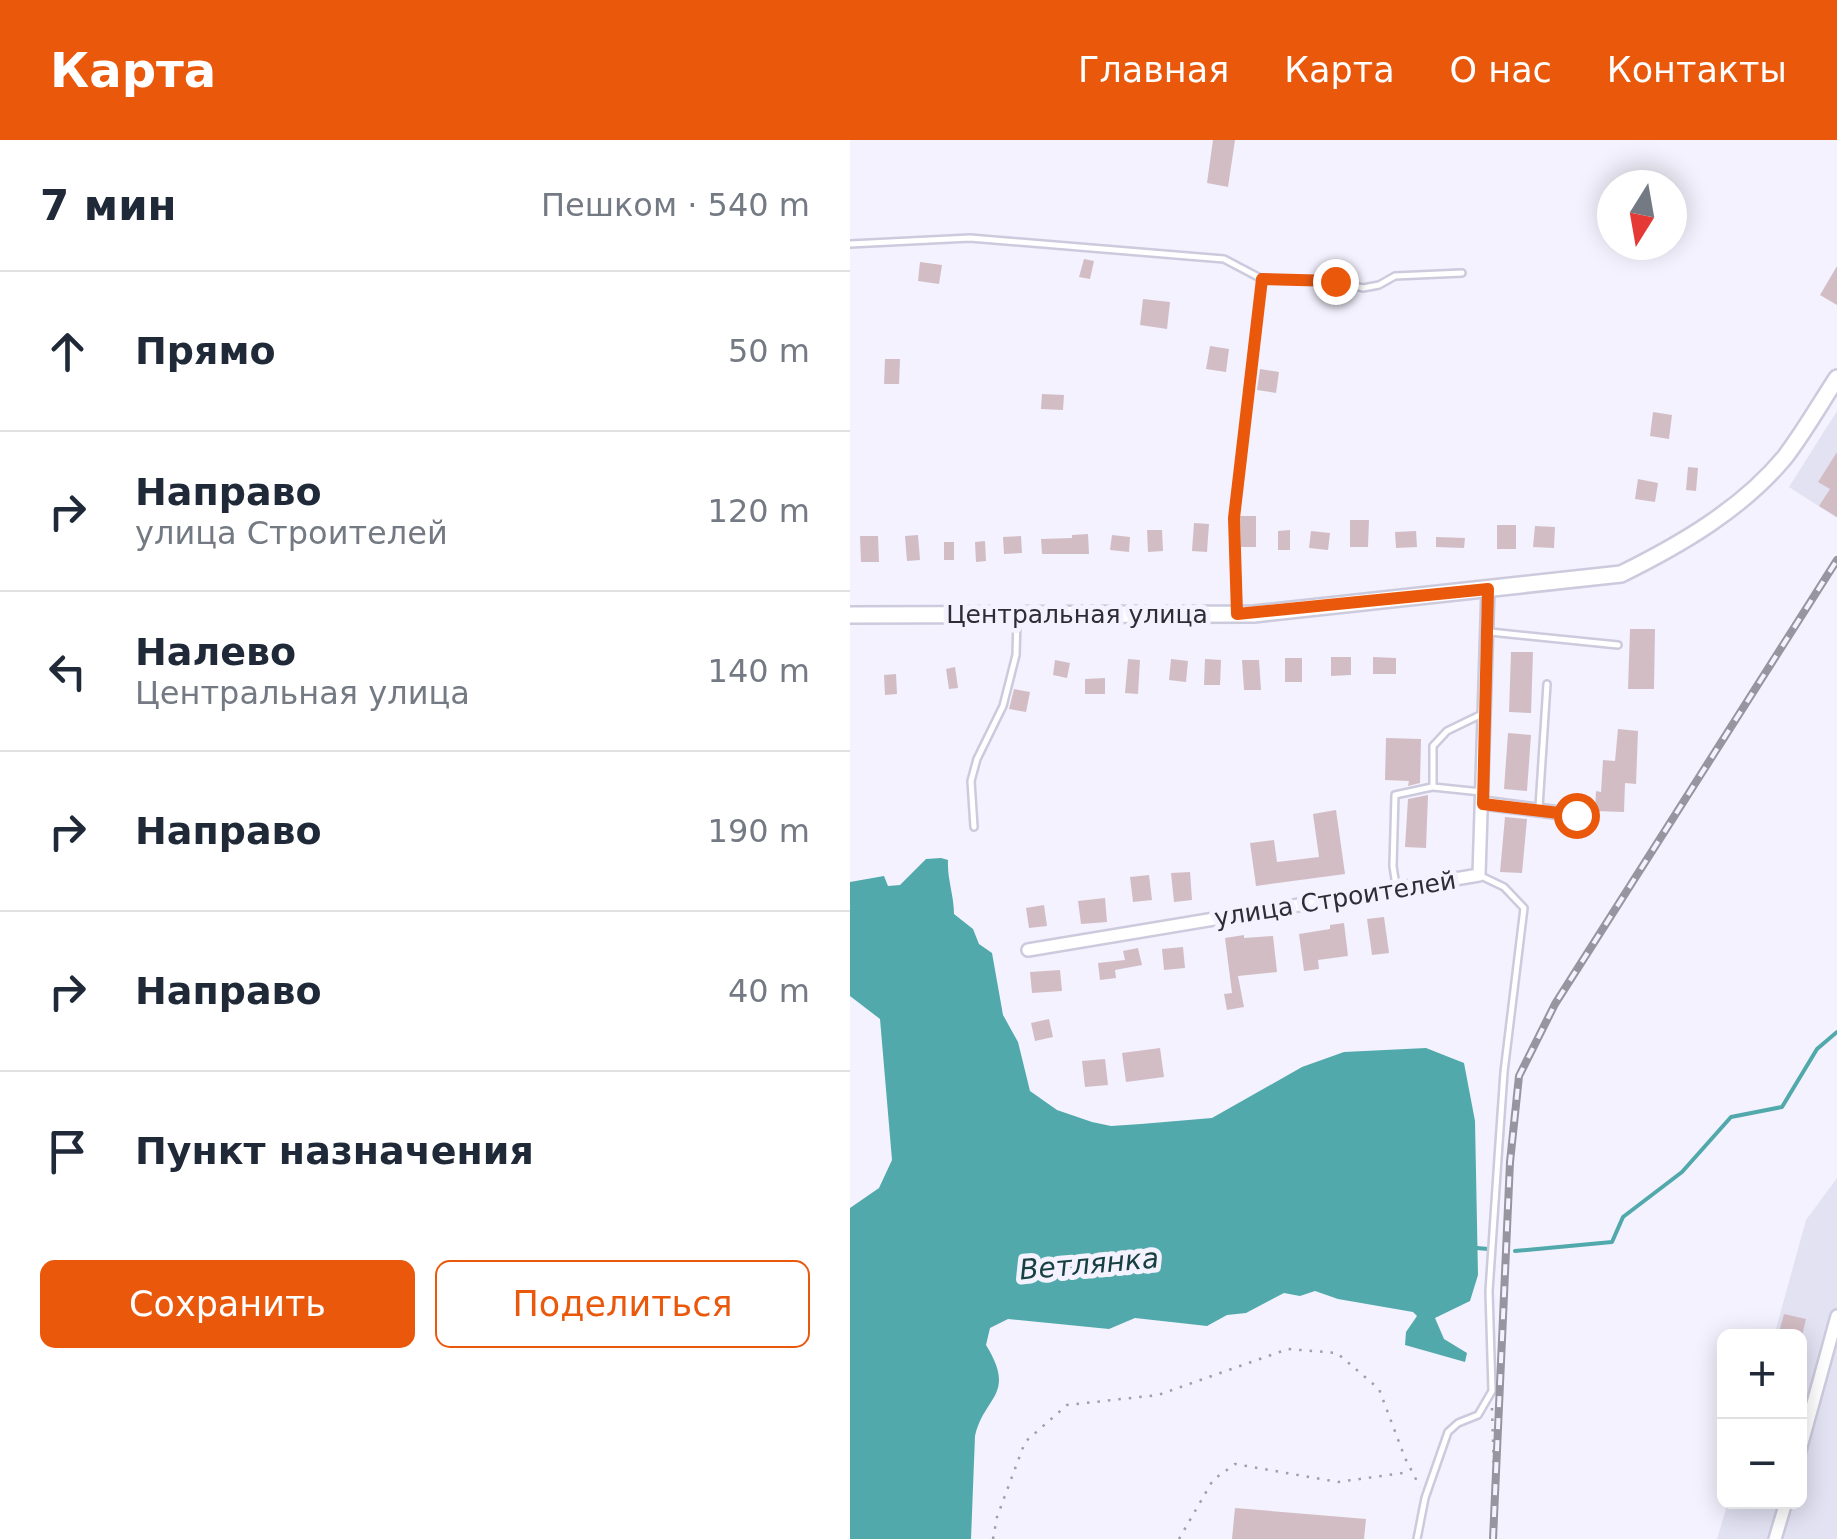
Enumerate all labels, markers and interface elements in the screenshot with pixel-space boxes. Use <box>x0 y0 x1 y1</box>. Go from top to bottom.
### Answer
text: Карта <box>50 42 216 98</box>
text: Главная <box>1078 50 1229 90</box>
text: Карта <box>1284 50 1395 90</box>
text: О нас <box>1450 50 1552 90</box>
text: Контакты <box>1607 50 1787 90</box>
north arrow <box>1597 170 1687 260</box>
text: 7 мин <box>40 181 177 230</box>
text: Пешком · 540 m <box>541 186 810 224</box>
route end <box>1313 259 1359 305</box>
icon: ahead <box>40 324 95 379</box>
text: Прямо <box>135 329 276 373</box>
text: 50 m <box>728 332 810 370</box>
text: Направо <box>135 470 322 514</box>
icon: right <box>40 484 95 539</box>
text: 120 m <box>708 492 810 530</box>
text: улица Строителей <box>135 514 448 552</box>
street label: Центральная улица <box>946 600 1208 629</box>
text: Налево <box>135 630 296 674</box>
icon: left <box>40 644 95 699</box>
text: 140 m <box>708 652 810 690</box>
text: Центральная улица <box>135 674 470 712</box>
route start <box>1554 793 1600 839</box>
icon: right <box>40 804 95 859</box>
text: Направо <box>135 809 322 853</box>
text: 190 m <box>708 812 810 850</box>
street label: улица Строителей <box>1212 866 1458 932</box>
icon: right <box>40 964 95 1019</box>
text: Направо <box>135 969 322 1013</box>
text: 40 m <box>728 972 810 1010</box>
icon: arrive <box>40 1124 95 1179</box>
text: Пункт назначения <box>135 1129 534 1173</box>
water label: Ветлянка <box>1018 1241 1160 1287</box>
button: Сохранить <box>40 1260 415 1348</box>
button: Поделиться <box>435 1260 810 1348</box>
map controls <box>1717 1329 1807 1509</box>
button: + <box>1717 1329 1807 1419</box>
button: − <box>1717 1419 1807 1509</box>

